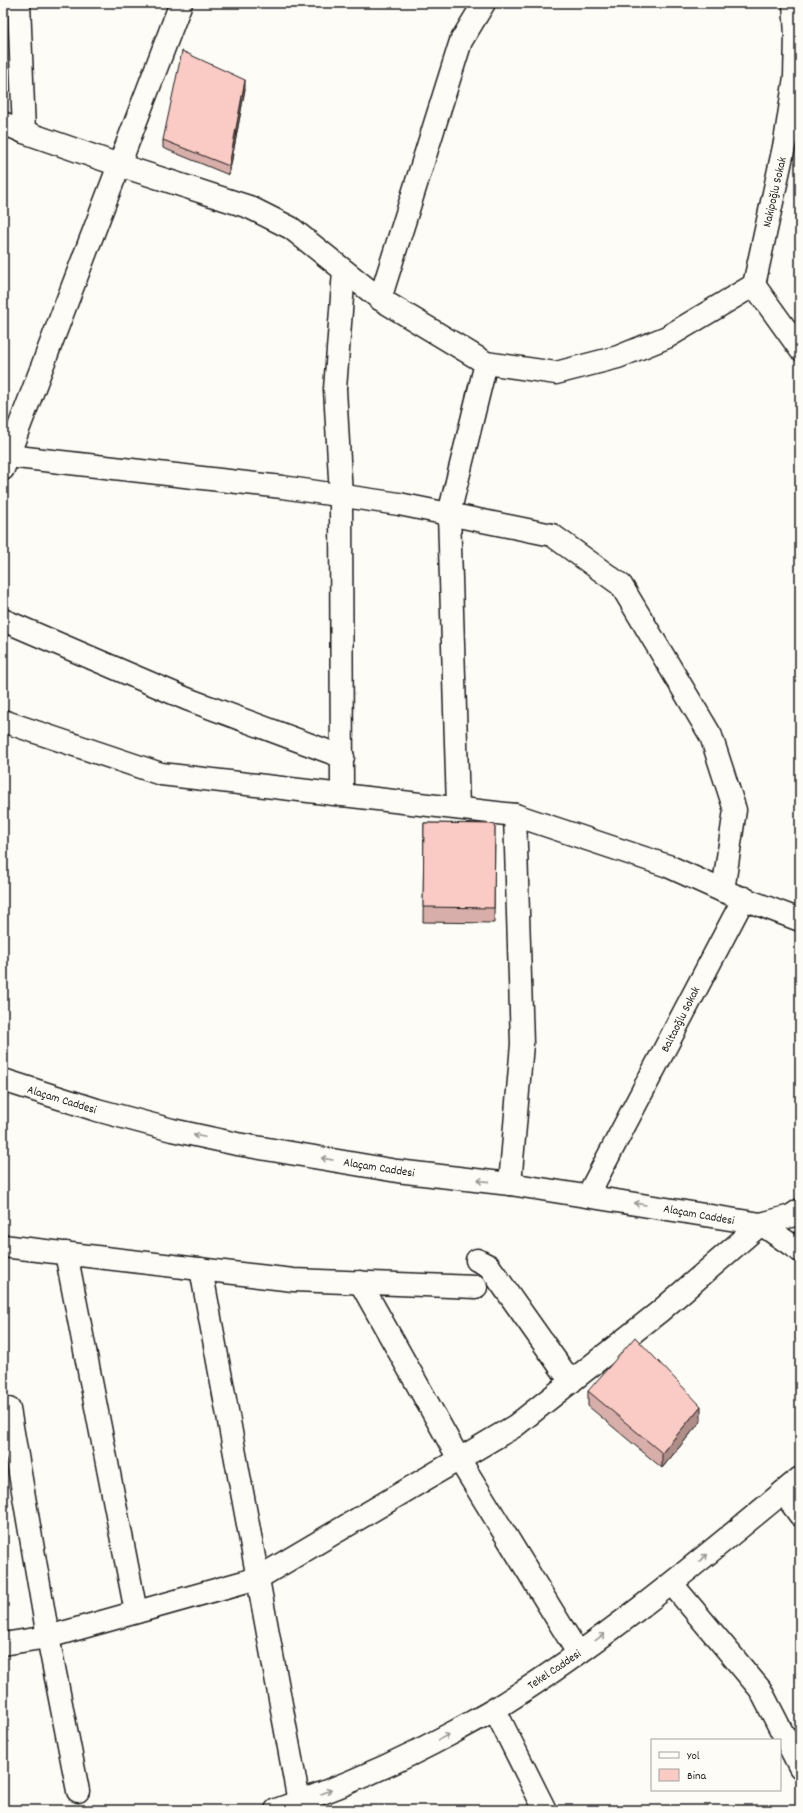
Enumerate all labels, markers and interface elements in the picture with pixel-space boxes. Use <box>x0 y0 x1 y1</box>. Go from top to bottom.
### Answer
street label: Nakipoğlu Sokak <box>759 155 792 229</box>
street label: Baltaoğlu Sokak <box>657 984 705 1055</box>
street label: Alaçam Caddesi <box>25 1082 98 1119</box>
one-way arrow <box>193 1131 206 1139</box>
street label: Alaçam Caddesi <box>342 1154 416 1182</box>
one-way arrow <box>321 1155 334 1163</box>
one-way arrow <box>477 1177 490 1184</box>
one-way arrow <box>634 1200 647 1208</box>
street label: Alaçam Caddesi <box>662 1201 736 1230</box>
one-way arrow <box>698 1553 709 1562</box>
one-way arrow <box>594 1633 605 1641</box>
street label: Tekel Caddesi <box>525 1646 585 1694</box>
one-way arrow <box>438 1733 450 1741</box>
legend <box>651 1739 781 1791</box>
text: Yol <box>687 1748 700 1765</box>
text: Bina <box>687 1768 706 1785</box>
one-way arrow <box>319 1787 331 1795</box>

